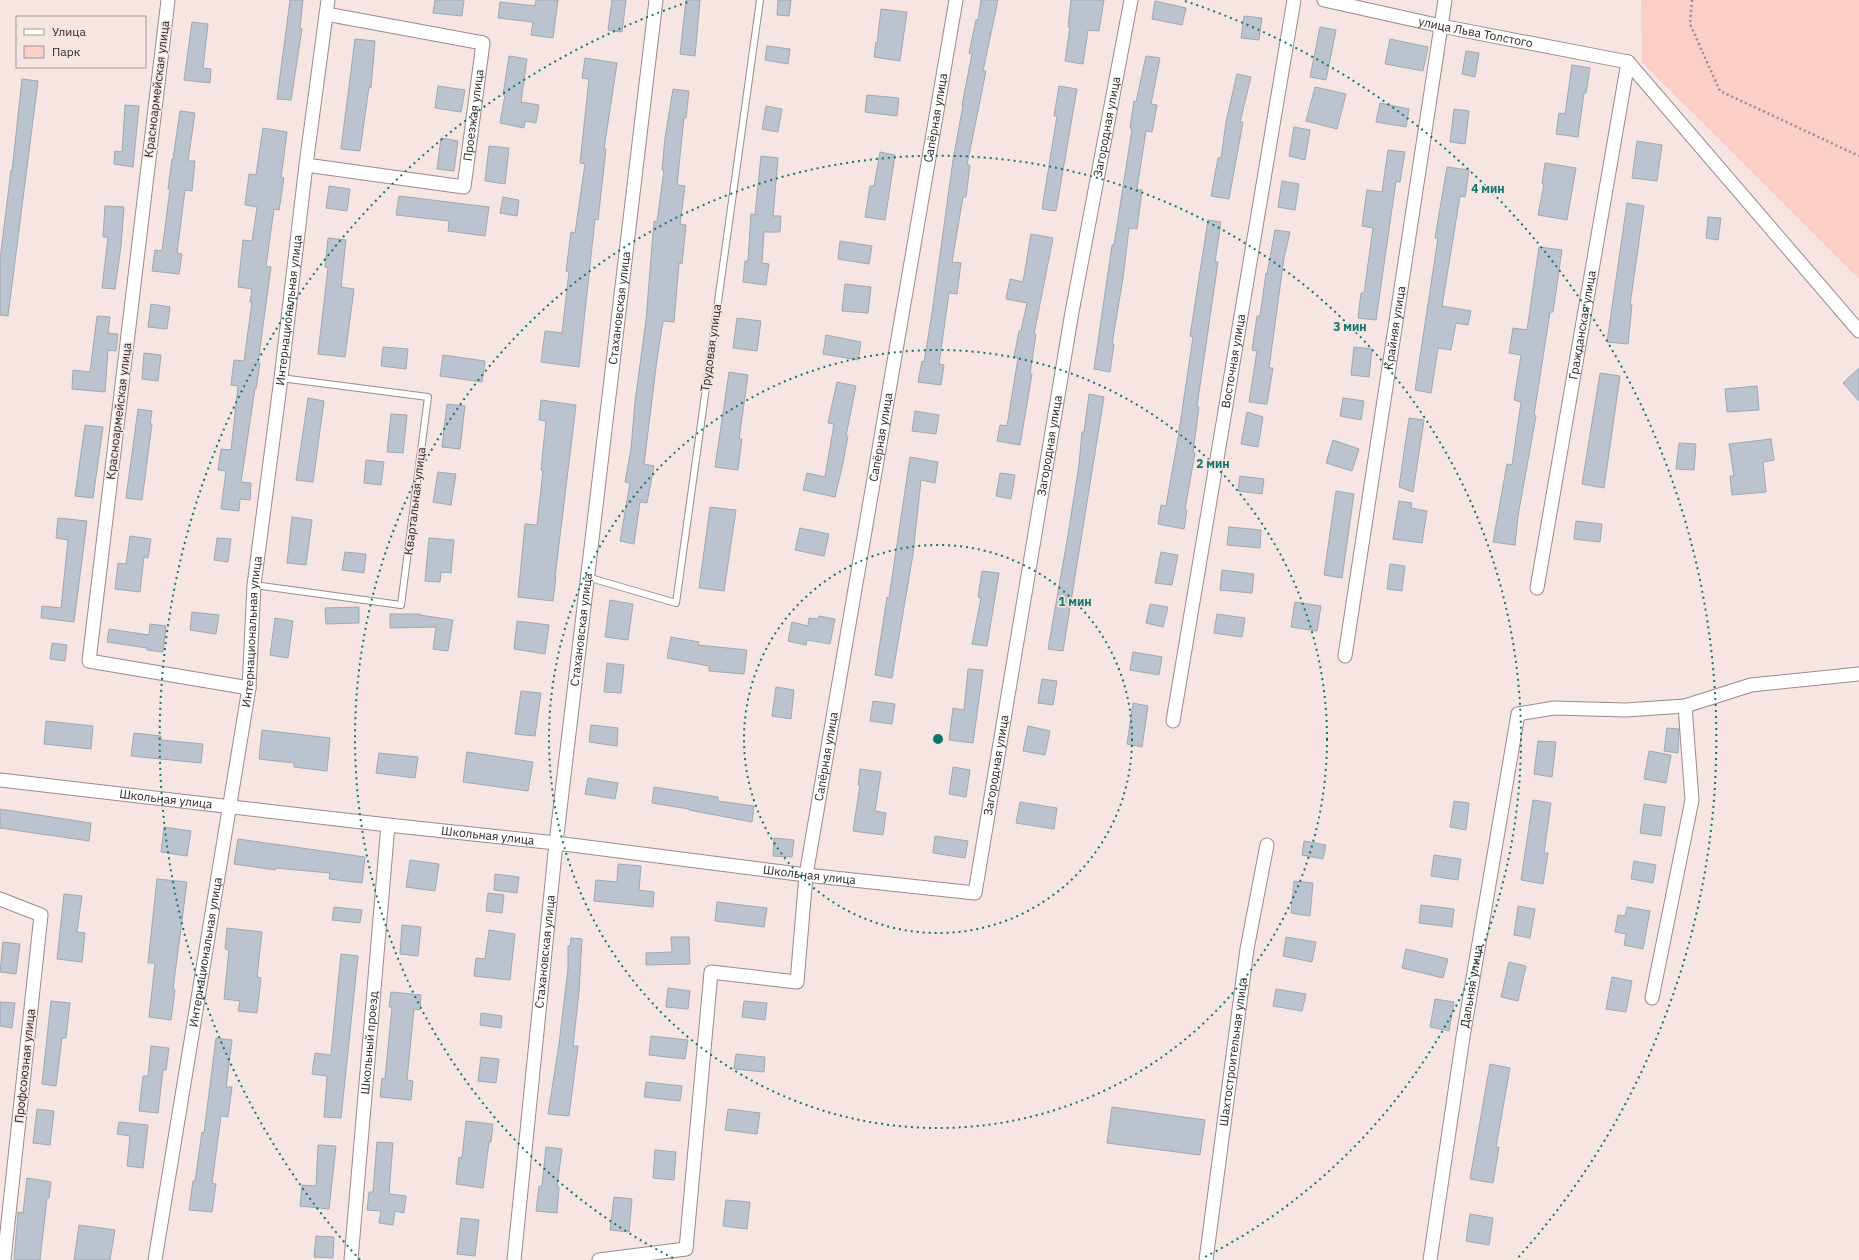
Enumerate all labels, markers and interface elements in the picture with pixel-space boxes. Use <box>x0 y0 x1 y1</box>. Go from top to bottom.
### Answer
street label: улица Льва Толстого <box>1417 13 1534 51</box>
legend <box>16 16 146 68</box>
street label: Красноармейская улица <box>141 19 172 158</box>
text: Улица <box>52 24 86 39</box>
text: Парк <box>52 44 81 59</box>
street label: Проезжая улица <box>459 68 487 162</box>
street label: Сапёрная улица <box>920 71 950 164</box>
street label: Загородная улица <box>1090 75 1123 178</box>
text: 4 мин <box>1471 181 1505 196</box>
street label: Интернациональная улица <box>272 233 305 386</box>
street label: Стахановская улица <box>605 250 633 365</box>
street label: Гражданская улица <box>1565 269 1599 380</box>
street label: Крайняя улица <box>1381 284 1408 371</box>
street label: Трудовая улица <box>697 303 724 393</box>
street label: Восточная улица <box>1218 312 1248 409</box>
text: 3 мин <box>1333 319 1367 334</box>
street label: Красноармейская улица <box>103 341 134 480</box>
street label: Сапёрная улица <box>866 391 896 483</box>
street label: Загородная улица <box>1033 393 1065 497</box>
street label: Квартальная улица <box>400 445 429 556</box>
text: 2 мин <box>1196 456 1230 471</box>
street label: Интернациональная улица <box>238 555 265 708</box>
street label: Стахановская улица <box>567 572 595 687</box>
text: 1 мин <box>1058 594 1092 609</box>
street label: Сапёрная улица <box>811 710 841 802</box>
street label: Загородная улица <box>980 713 1012 817</box>
centre of rings <box>931 732 945 746</box>
street label: Школьная улица <box>119 786 214 812</box>
street label: Школьная улица <box>441 823 536 848</box>
street label: Школьная улица <box>762 862 857 887</box>
street label: Интернациональная улица <box>185 875 225 1028</box>
street label: Стахановская улица <box>531 894 558 1009</box>
street label: Дальняя улица <box>1457 943 1486 1029</box>
street label: Шахтостроительная улица <box>1216 976 1250 1127</box>
street label: Школьный проезд <box>357 990 381 1095</box>
street label: Профсоюзная улица <box>11 1007 38 1124</box>

